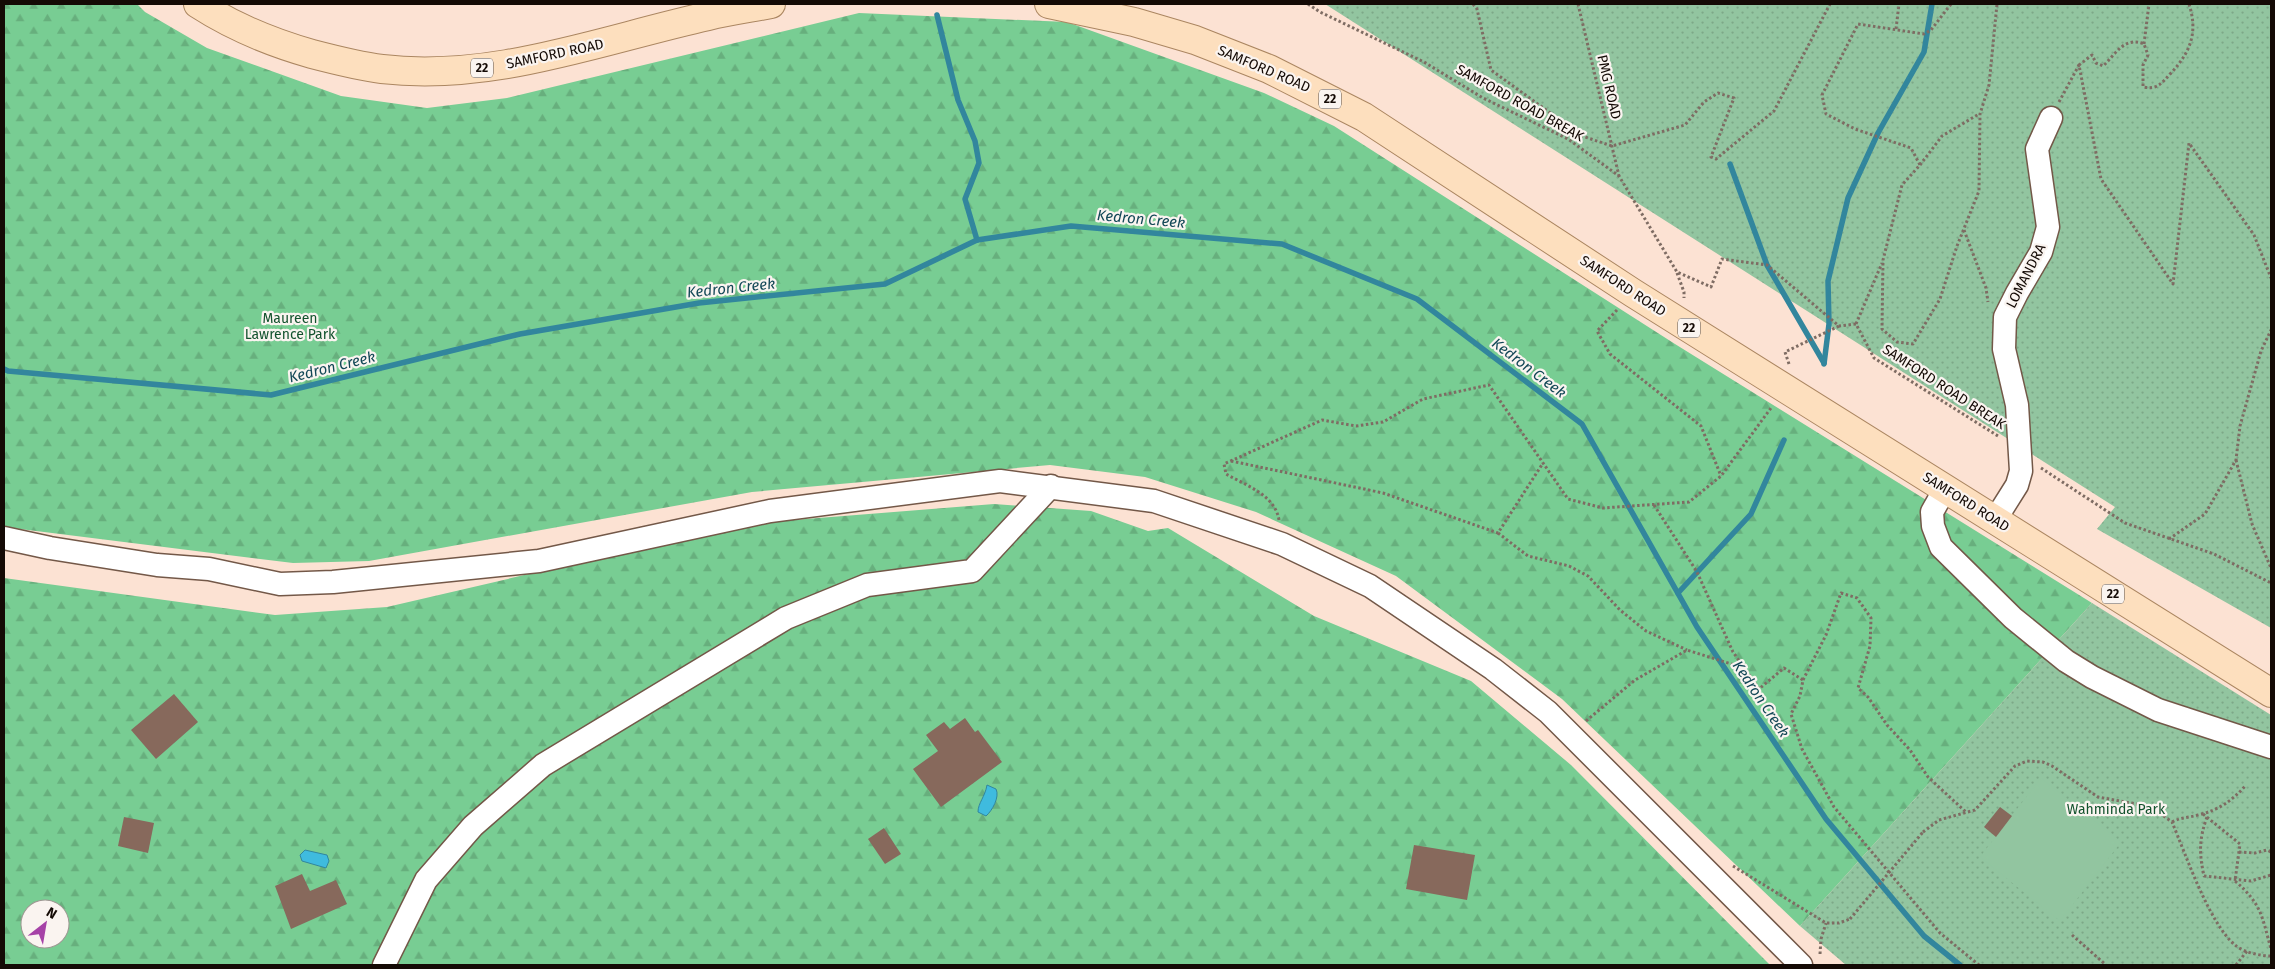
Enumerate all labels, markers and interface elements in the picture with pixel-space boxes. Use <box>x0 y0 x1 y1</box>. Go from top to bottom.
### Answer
street label: SAMFORD ROAD <box>505 35 605 73</box>
street label: SAMFORD ROAD <box>1215 42 1313 96</box>
street label: PMG ROAD <box>1593 53 1625 121</box>
road number: 22 <box>471 58 493 78</box>
street label: SAMFORD ROAD BREAK <box>1453 61 1587 146</box>
road number: 22 <box>1319 90 1341 108</box>
water label: Kedron Creek <box>1096 206 1186 232</box>
street label: LOMANDRA <box>2003 241 2049 311</box>
street label: SAMFORD ROAD <box>1577 252 1669 320</box>
water label: Kedron Creek <box>686 274 776 302</box>
park label: Maureen Lawrence Park <box>245 310 336 343</box>
road number: 22 <box>1678 318 1700 338</box>
water label: Kedron Creek <box>1488 334 1570 402</box>
street label: SAMFORD ROAD BREAK <box>1879 341 2009 434</box>
water label: Kedron Creek <box>287 348 377 386</box>
street label: SAMFORD ROAD <box>1920 469 2012 535</box>
road number: 22 <box>2102 584 2124 604</box>
water label: Kedron Creek <box>1729 657 1793 741</box>
park label: Wahminda Park <box>2067 801 2166 818</box>
north arrow <box>20 899 70 949</box>
text: N <box>43 904 60 923</box>

